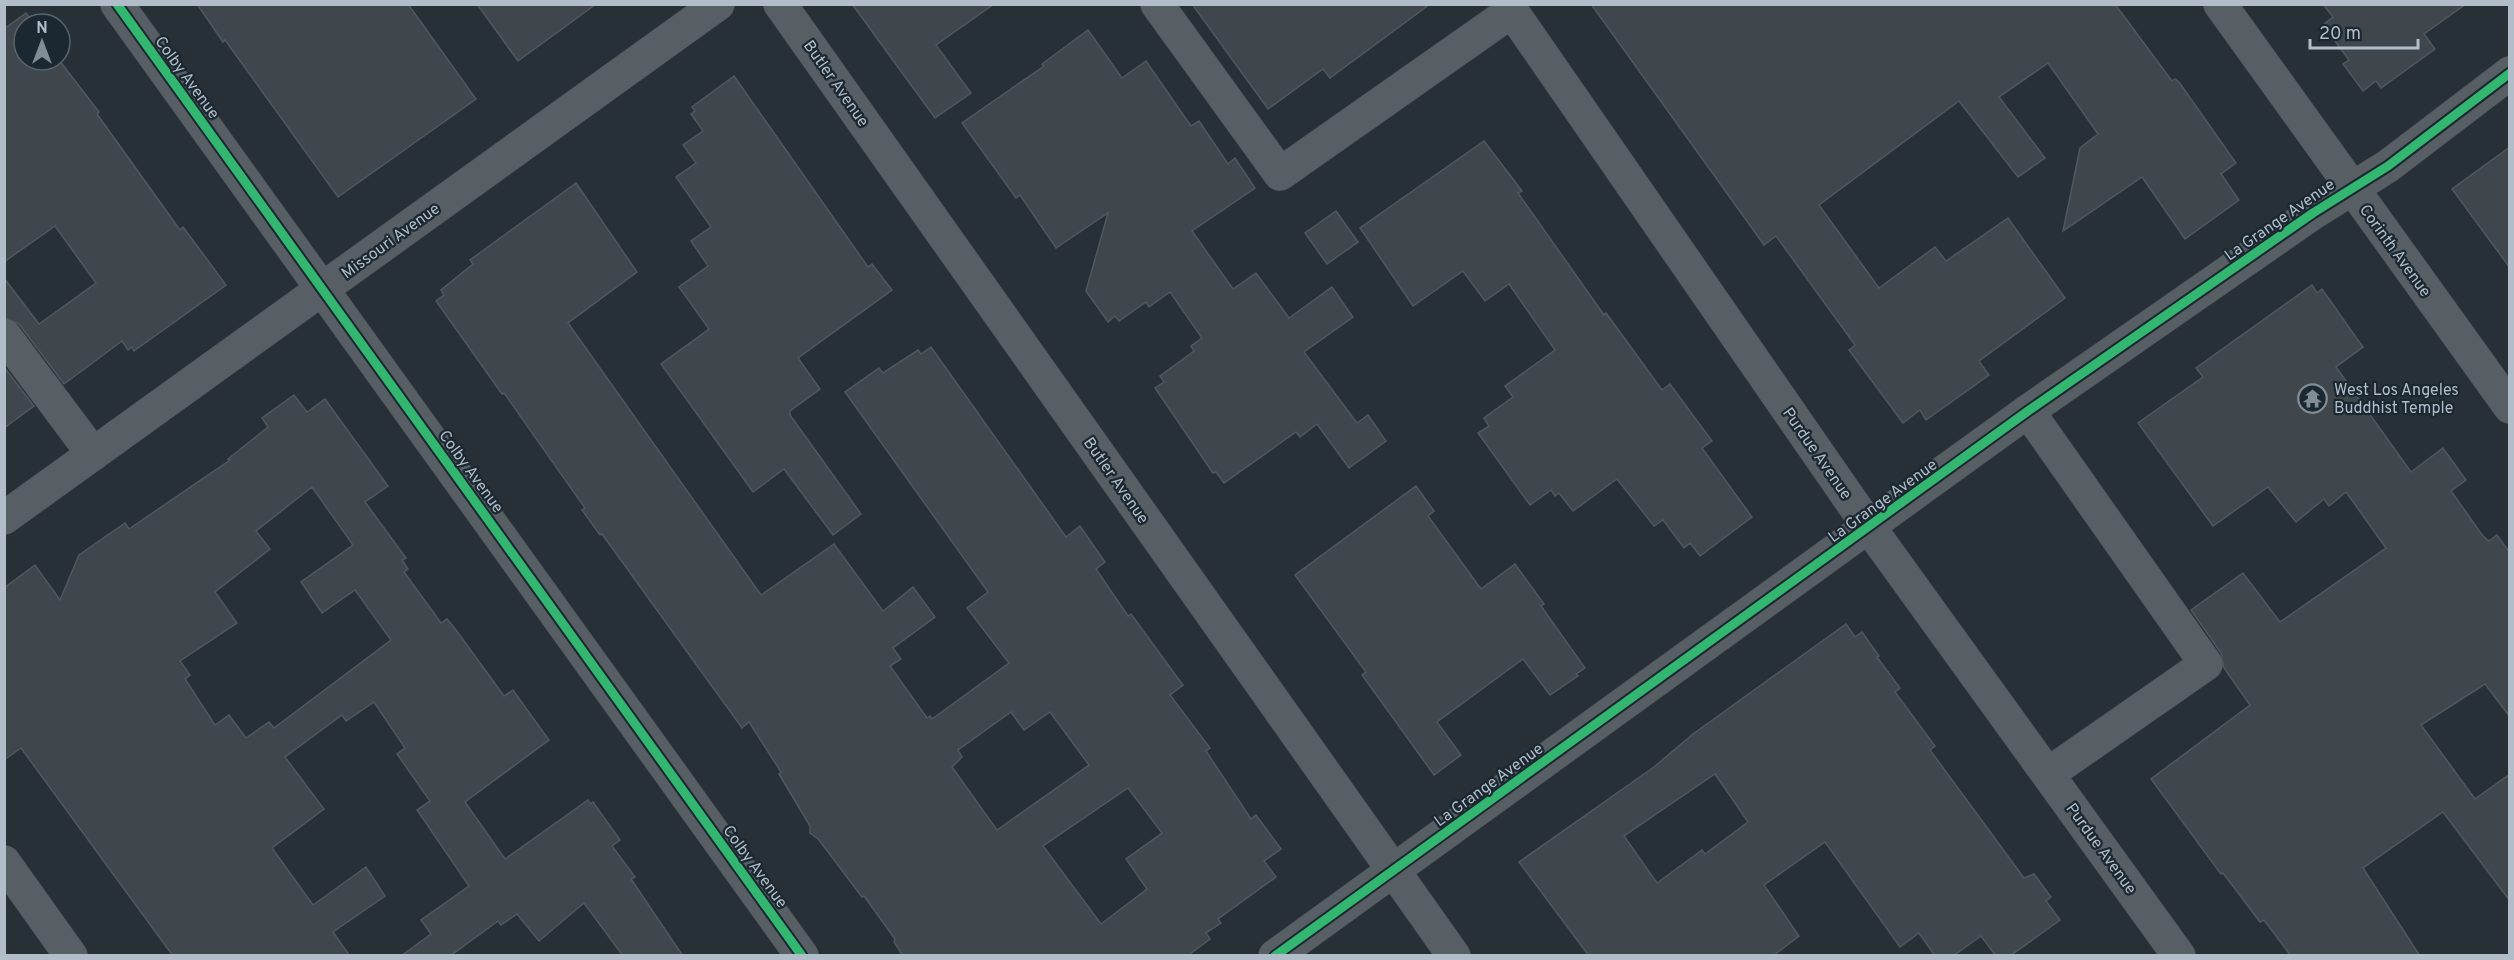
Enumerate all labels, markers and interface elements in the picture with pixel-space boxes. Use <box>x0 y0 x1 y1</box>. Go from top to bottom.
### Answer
north arrow <box>12 12 72 72</box>
scale bar <box>2310 12 2418 50</box>
text: N <box>36 19 48 39</box>
text: 20 m <box>2319 23 2361 46</box>
street label: Colby Avenue <box>150 33 223 124</box>
street label: Butler Avenue <box>798 37 873 131</box>
street label: La Grange Avenue <box>2221 175 2339 266</box>
street label: Missouri Avenue <box>338 199 444 284</box>
street label: Corinth Avenue <box>2354 201 2435 301</box>
place label: West Los Angeles Buddhist Temple <box>2334 381 2459 419</box>
temple icon: West Los Angeles Buddhist Temple <box>2297 382 2329 414</box>
street label: Purdue Avenue <box>1777 404 1856 504</box>
street label: Colby Avenue <box>434 427 507 518</box>
street label: Butler Avenue <box>1078 434 1153 528</box>
street label: La Grange Avenue <box>1825 455 1942 548</box>
street label: La Grange Avenue <box>1431 739 1548 832</box>
street label: Purdue Avenue <box>2061 800 2140 899</box>
street label: Colby Avenue <box>718 822 791 913</box>

